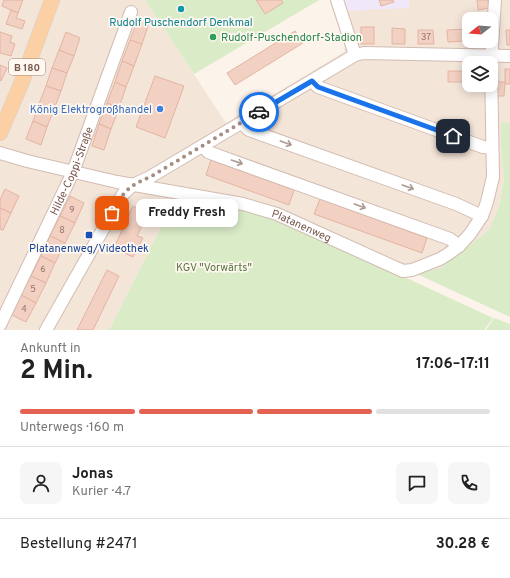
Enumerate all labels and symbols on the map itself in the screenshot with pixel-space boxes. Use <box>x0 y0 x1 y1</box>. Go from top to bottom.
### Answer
marker: Rudolf Puschendorf Denkmal <box>176 4 186 14</box>
north arrow <box>462 12 498 48</box>
place label: Rudolf Puschendorf Denkmal <box>109 16 253 30</box>
place label: Rudolf-Puschendorf-Stadion <box>221 31 362 45</box>
marker: Rudolf-Puschendorf-Stadion <box>208 32 218 42</box>
house number: 37 <box>421 32 431 43</box>
road number: B 180 <box>9 59 45 75</box>
courier <box>239 92 279 132</box>
place label: König Elektrogroßhandel <box>30 103 152 117</box>
marker: König Elektrogroßhandel <box>155 104 165 114</box>
pin <box>436 119 470 153</box>
street label: Hilde-Coppi-Straße <box>47 125 97 218</box>
one-way arrow <box>279 140 291 148</box>
one-way arrow <box>231 159 244 166</box>
one-way arrow <box>402 184 415 191</box>
pin <box>95 196 129 230</box>
callout: Freddy Fresh <box>136 199 238 227</box>
one-way arrow <box>353 203 366 210</box>
house number: 9 <box>69 205 75 216</box>
street label: Platanenweg <box>270 207 333 246</box>
house number: 8 <box>59 225 65 236</box>
marker: Platanenweg/Videothek <box>84 230 94 240</box>
place label: Platanenweg/Videothek <box>29 242 149 256</box>
park label: KGV "Vorwärts" <box>176 261 252 275</box>
house number: 6 <box>40 264 46 275</box>
house number: 5 <box>30 284 36 295</box>
house number: 4 <box>21 304 27 315</box>

